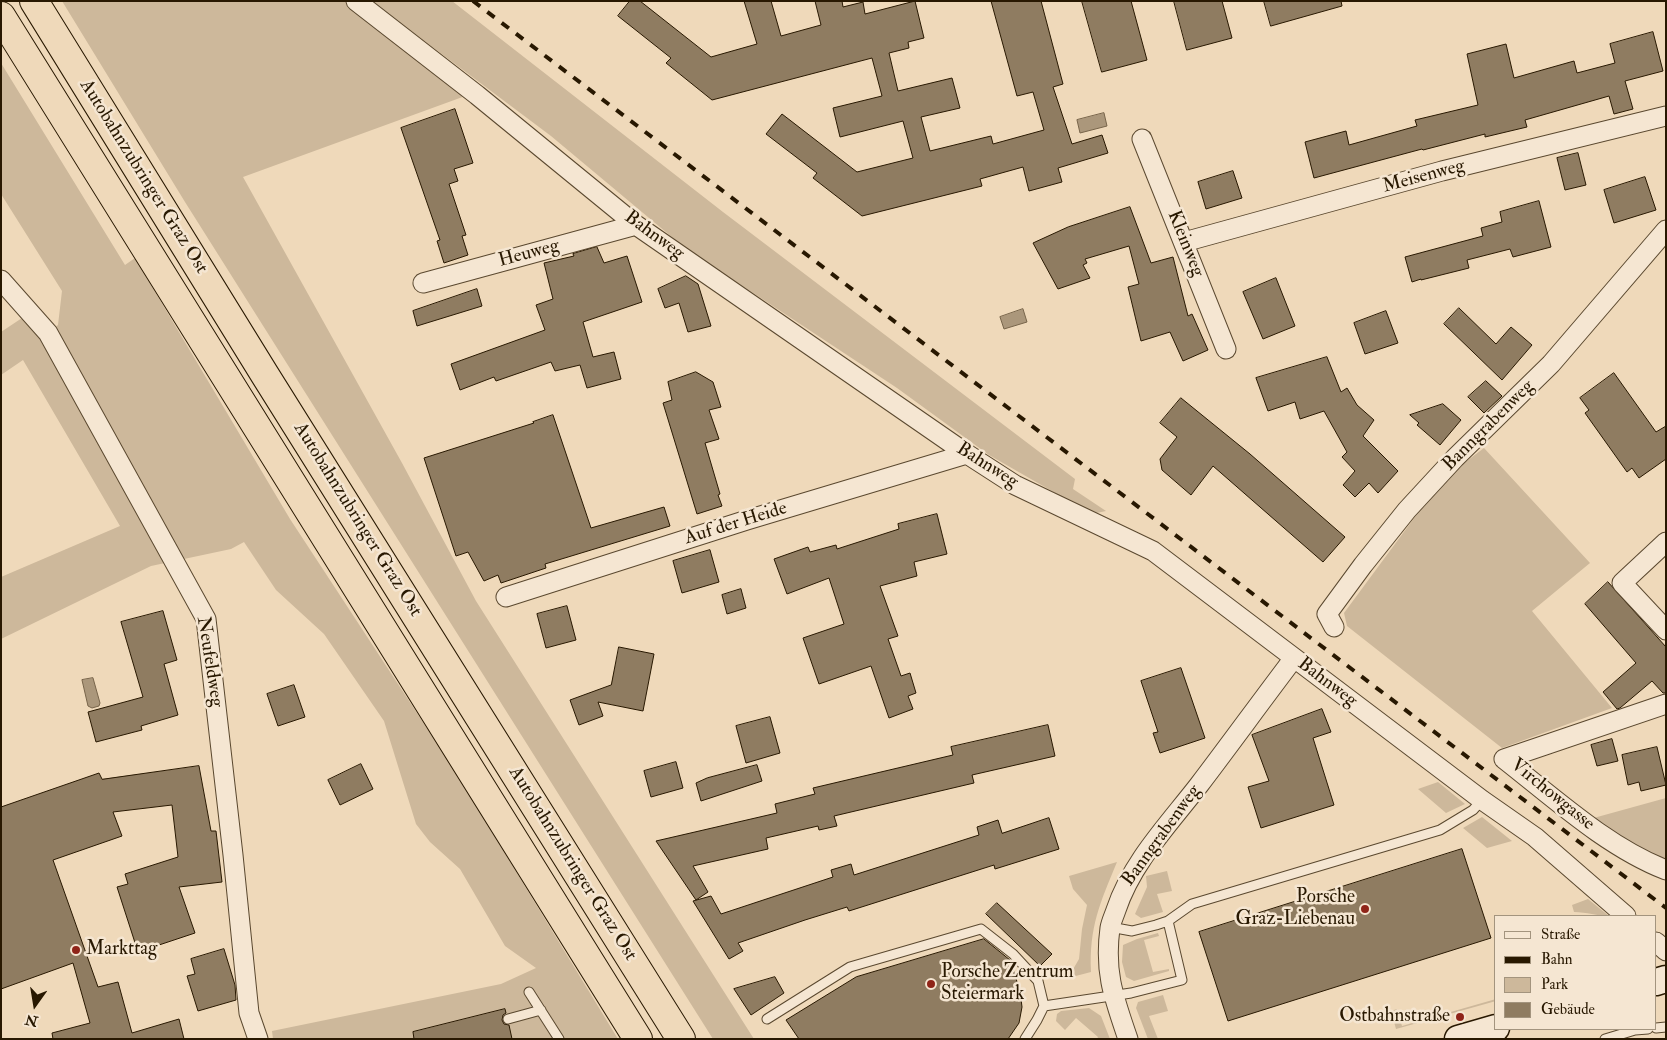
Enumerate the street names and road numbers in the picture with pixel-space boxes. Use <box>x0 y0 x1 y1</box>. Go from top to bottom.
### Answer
street label: Autobahnzubringer Graz Ost <box>74 76 212 278</box>
street label: Meisenweg <box>1380 155 1468 199</box>
street label: Bahnweg <box>620 207 688 265</box>
street label: Kleinweg <box>1161 208 1209 280</box>
street label: Heuweg <box>496 235 562 273</box>
street label: Banngrabenweg <box>1439 376 1539 476</box>
street label: Autobahnzubringer Graz Ost <box>288 419 426 621</box>
street label: Bahnweg <box>952 438 1022 494</box>
street label: Auf der Heide <box>682 498 790 550</box>
street label: Neufeldweg <box>191 615 227 709</box>
street label: Bahnweg <box>1293 653 1361 713</box>
street label: Virchowgasse <box>1505 754 1599 836</box>
street label: Autobahnzubringer Graz Ost <box>503 763 641 965</box>
street label: Banngrabenweg <box>1118 781 1206 891</box>

